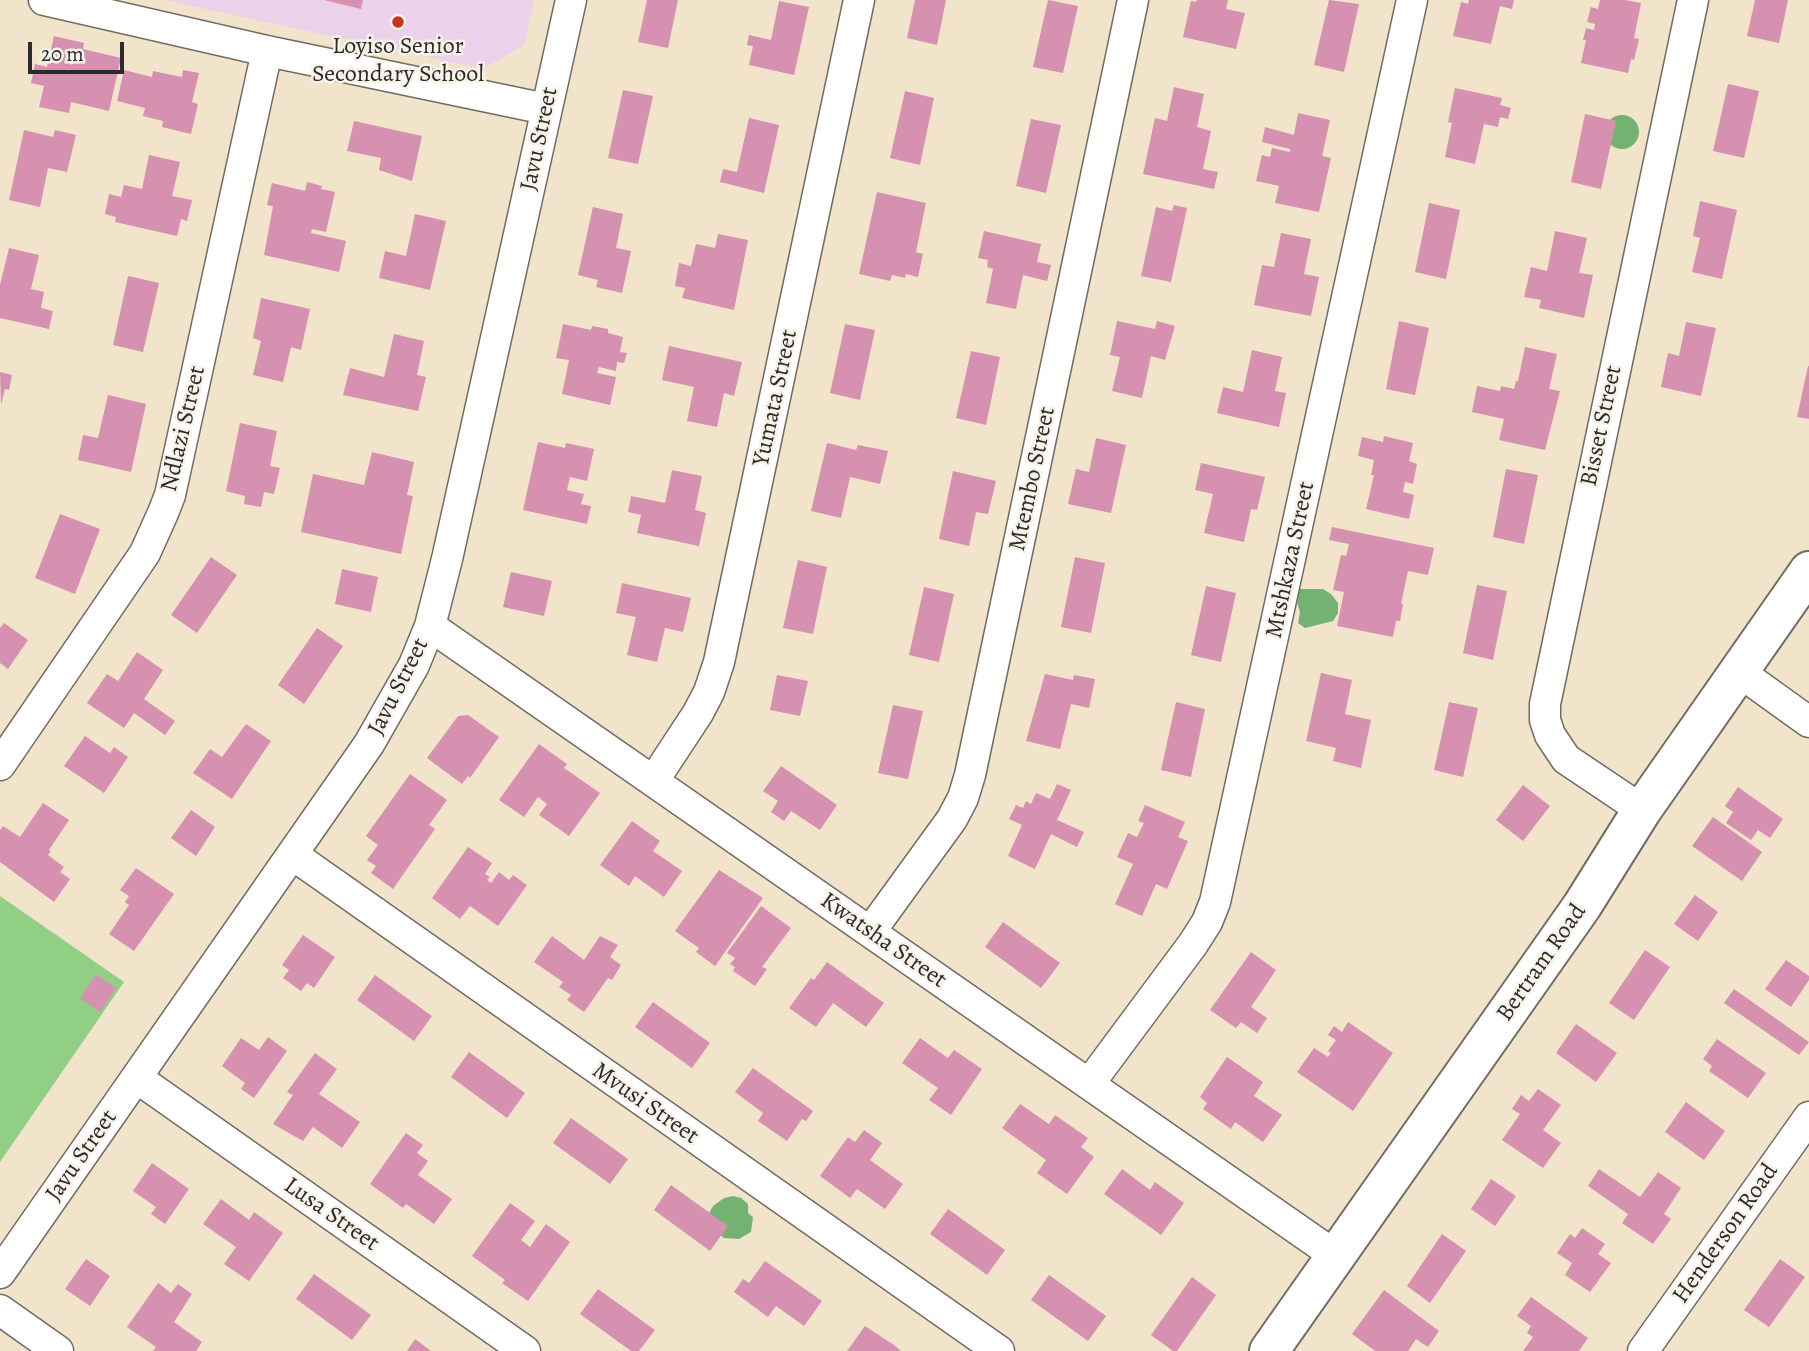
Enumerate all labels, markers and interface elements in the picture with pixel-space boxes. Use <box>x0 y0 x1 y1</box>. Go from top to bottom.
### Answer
marker: Loyiso Senior Secondary School <box>390 14 406 30</box>
scale bar <box>32 28 128 72</box>
place label: Loyiso Senior Secondary School <box>312 33 484 89</box>
text: 20 m <box>41 40 84 68</box>
street label: Javu Street <box>515 85 565 193</box>
street label: Yumata Street <box>747 327 805 469</box>
street label: Ndlazi Street <box>156 363 212 495</box>
street label: Bisset Street <box>1575 363 1629 489</box>
street label: Mtembo Street <box>1004 404 1062 554</box>
street label: Mtshkaza Street <box>1260 479 1322 641</box>
street label: Javu Street <box>362 634 436 740</box>
street label: Kwatsha Street <box>814 887 952 995</box>
street label: Bertram Road <box>1491 899 1593 1027</box>
street label: Mvusi Street <box>586 1057 704 1151</box>
street label: Javu Street <box>40 1105 124 1207</box>
street label: Henderson Road <box>1667 1159 1785 1309</box>
street label: Lusa Street <box>278 1172 384 1258</box>

